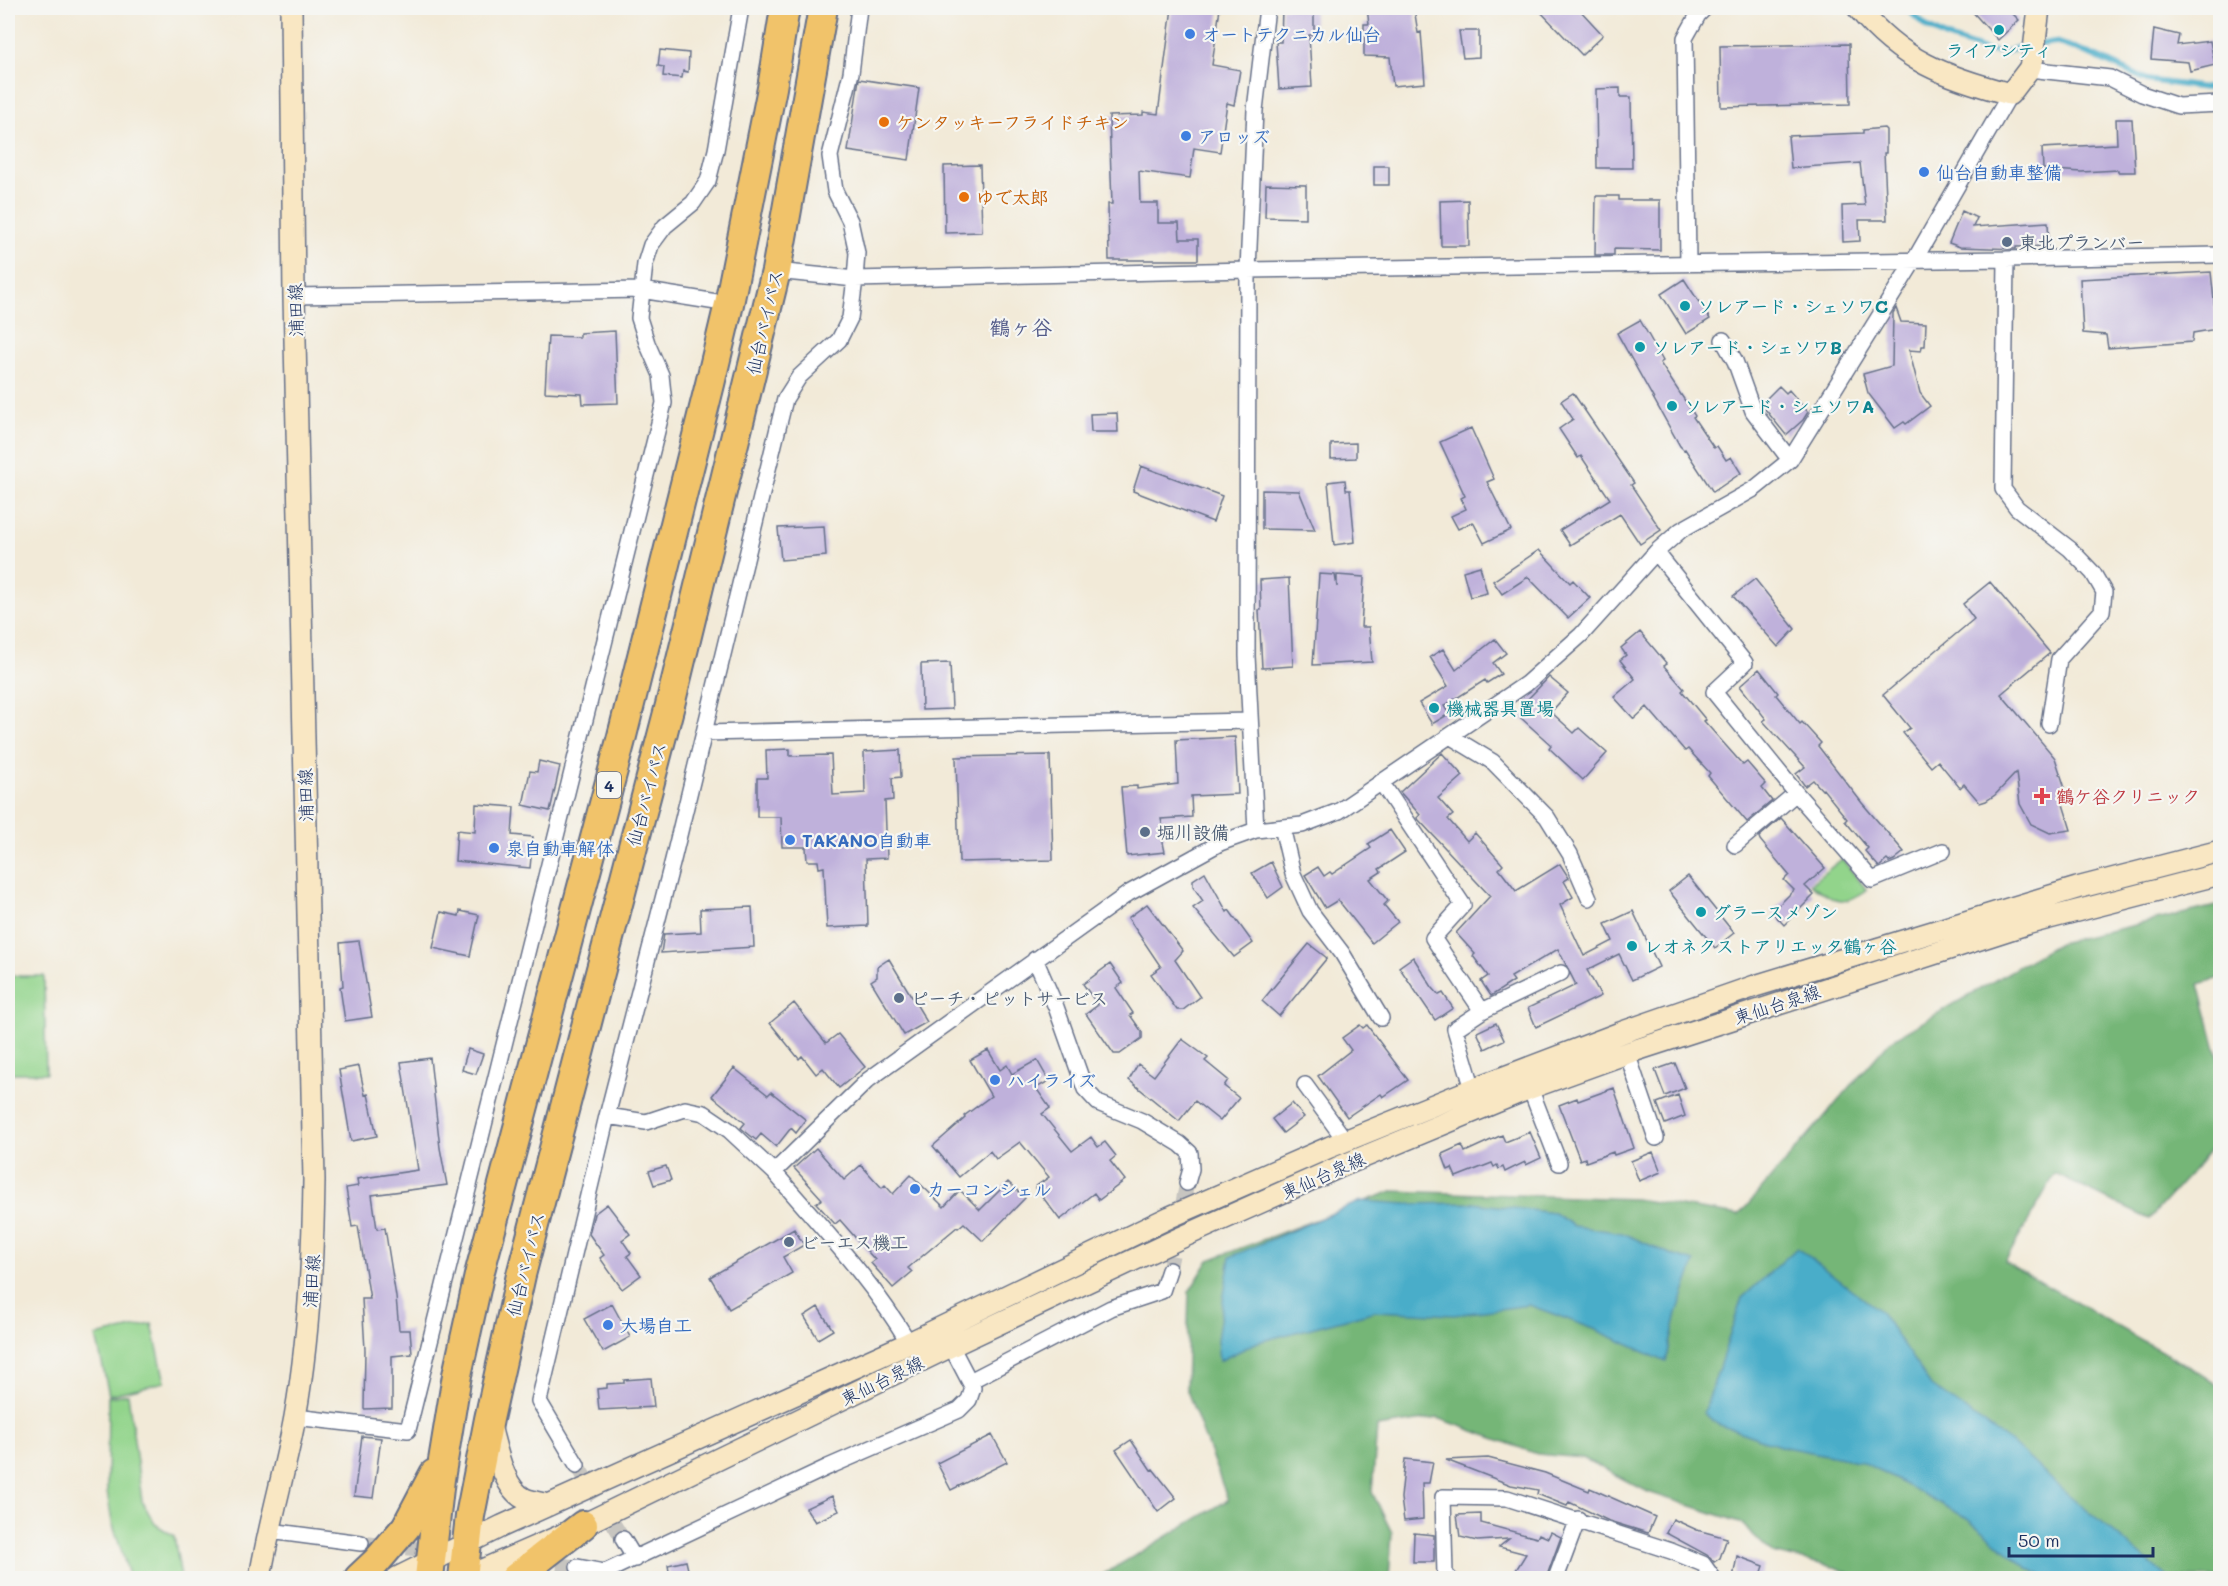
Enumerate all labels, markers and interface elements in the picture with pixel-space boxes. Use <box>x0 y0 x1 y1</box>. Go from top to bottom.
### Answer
place label: オートテクニカル仙台 <box>1202 22 1381 46</box>
marker: ライフシティ <box>1992 23 2006 37</box>
marker: オートテクニカル仙台 <box>1183 27 1197 41</box>
place label: ライフシティ <box>1946 38 2052 62</box>
place label: ケンタッキーフライドチキン <box>896 110 1129 134</box>
marker: ケンタッキーフライドチキン <box>877 115 891 129</box>
place label: アロッズ <box>1198 124 1270 148</box>
marker: アロッズ <box>1179 129 1193 143</box>
place label: 仙台自動車整備 <box>1936 160 2062 184</box>
marker: 仙台自動車整備 <box>1917 165 1931 179</box>
place label: ゆで太郎 <box>976 185 1048 209</box>
marker: ゆで太郎 <box>957 190 971 204</box>
place label: 東北プランバー <box>2019 230 2144 254</box>
marker: 東北プランバー <box>2000 235 2014 249</box>
street label: 仙台バイパス <box>740 267 788 377</box>
street label: 浦田線 <box>283 283 307 337</box>
place label: ソレアード・シェソワC <box>1697 294 1888 318</box>
marker: ソレアード・シェソワC <box>1678 299 1692 313</box>
district label: 鶴ヶ谷 <box>990 313 1053 340</box>
place label: ソレアード・シェソワB <box>1652 335 1842 359</box>
marker: ソレアード・シェソワB <box>1633 340 1647 354</box>
place label: ソレアード・シェソワA <box>1684 394 1874 418</box>
marker: ソレアード・シェソワA <box>1665 399 1679 413</box>
place label: 機械器具置場 <box>1446 696 1554 720</box>
marker: 機械器具置場 <box>1427 701 1441 715</box>
street label: 仙台バイパス <box>620 739 672 849</box>
street label: 浦田線 <box>293 768 317 822</box>
road number: 4 <box>597 772 621 798</box>
place label: 鶴ケ谷クリニック <box>2056 784 2200 808</box>
marker: 鶴ケ谷クリニック <box>2033 787 2051 805</box>
place label: 堀川設備 <box>1157 820 1229 844</box>
marker: 堀川設備 <box>1138 825 1152 839</box>
place label: TAKANO自動車 <box>802 828 932 852</box>
marker: TAKANO自動車 <box>783 833 797 847</box>
place label: 泉自動車解体 <box>506 836 614 860</box>
marker: 泉自動車解体 <box>487 841 501 855</box>
place label: グラースメゾン <box>1713 900 1838 924</box>
marker: グラースメゾン <box>1694 905 1708 919</box>
place label: レオネクストアリエッタ鶴ヶ谷 <box>1644 934 1897 958</box>
marker: レオネクストアリエッタ鶴ヶ谷 <box>1625 939 1639 953</box>
street label: 東仙台泉線 <box>1730 979 1824 1029</box>
place label: ピーチ・ピットサービス <box>911 986 1108 1010</box>
marker: ピーチ・ピットサービス <box>892 991 906 1005</box>
place label: ハイライズ <box>1007 1068 1096 1092</box>
marker: ハイライズ <box>988 1073 1002 1087</box>
street label: 東仙台泉線 <box>1277 1146 1369 1204</box>
place label: カーコンシェル <box>927 1177 1052 1201</box>
marker: カーコンシェル <box>908 1182 922 1196</box>
street label: 仙台バイパス <box>500 1209 550 1319</box>
place label: ビーエス機工 <box>801 1230 908 1254</box>
marker: ビーエス機工 <box>782 1235 796 1249</box>
street label: 浦田線 <box>297 1253 325 1309</box>
place label: 大場自工 <box>620 1313 692 1337</box>
marker: 大場自工 <box>601 1318 615 1332</box>
street label: 東仙台泉線 <box>836 1349 928 1411</box>
scale bar <box>2009 1520 2153 1558</box>
text: 50 m <box>2018 1528 2060 1552</box>

